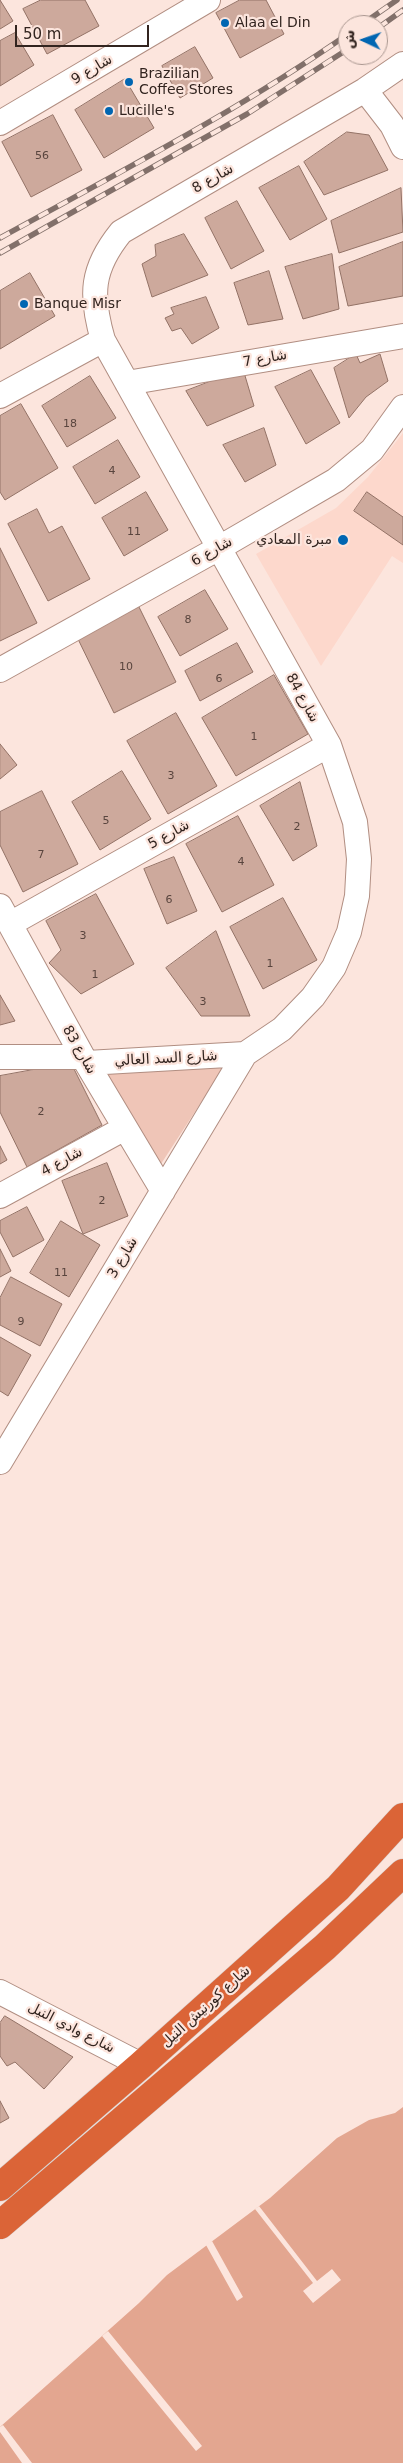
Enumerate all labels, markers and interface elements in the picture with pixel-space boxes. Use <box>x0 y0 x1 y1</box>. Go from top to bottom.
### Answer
scale bar <box>18 15 151 47</box>
place label: Alaa el Din <box>235 15 311 31</box>
north arrow <box>338 15 388 65</box>
marker: Alaa el Din <box>219 17 231 29</box>
text: 50 m <box>23 25 61 43</box>
text: ش <box>341 29 358 49</box>
street label: شارع 9 <box>69 51 115 89</box>
place label: Brazilian Coffee Stores <box>139 66 233 98</box>
marker: Brazilian Coffee Stores <box>123 76 135 88</box>
place label: Lucille's <box>119 103 175 119</box>
marker: Lucille's <box>103 105 115 117</box>
house number: 56 <box>35 149 49 163</box>
street label: شارع 8 <box>190 161 236 197</box>
place label: Banque Misr <box>34 296 121 312</box>
marker: Banque Misr <box>18 298 30 310</box>
street label: شارع 7 <box>242 347 288 371</box>
house number: 18 <box>63 417 77 431</box>
house number: 4 <box>109 464 115 478</box>
house number: 11 <box>127 525 141 539</box>
place label: مبرة المعادي <box>256 532 332 548</box>
marker: مبرة المعادي <box>336 533 350 547</box>
street label: شارع 6 <box>189 534 235 570</box>
house number: 8 <box>185 613 191 627</box>
house number: 10 <box>119 660 133 674</box>
street label: شارع 84 <box>282 671 322 725</box>
house number: 6 <box>216 672 222 686</box>
house number: 1 <box>251 730 257 744</box>
house number: 3 <box>168 769 174 783</box>
house number: 5 <box>103 814 109 828</box>
street label: شارع 5 <box>145 817 193 853</box>
house number: 2 <box>294 820 300 834</box>
house number: 7 <box>38 848 44 862</box>
house number: 4 <box>238 855 244 869</box>
house number: 6 <box>166 893 172 907</box>
house number: 3 <box>80 929 86 943</box>
house number: 1 <box>267 957 273 971</box>
house number: 1 <box>92 968 98 982</box>
house number: 3 <box>200 995 206 1009</box>
street label: شارع 83 <box>58 1023 100 1077</box>
street label: شارع السد العالي <box>114 1048 218 1070</box>
house number: 2 <box>38 1105 44 1119</box>
street label: شارع 4 <box>38 1144 86 1180</box>
house number: 2 <box>99 1194 105 1208</box>
street label: شارع 3 <box>104 1235 142 1281</box>
house number: 11 <box>54 1266 68 1280</box>
house number: 9 <box>18 1315 24 1329</box>
street label: شارع كورنيش النيل <box>158 1963 254 2051</box>
street label: شارع وادي النيل <box>25 1999 117 2057</box>

